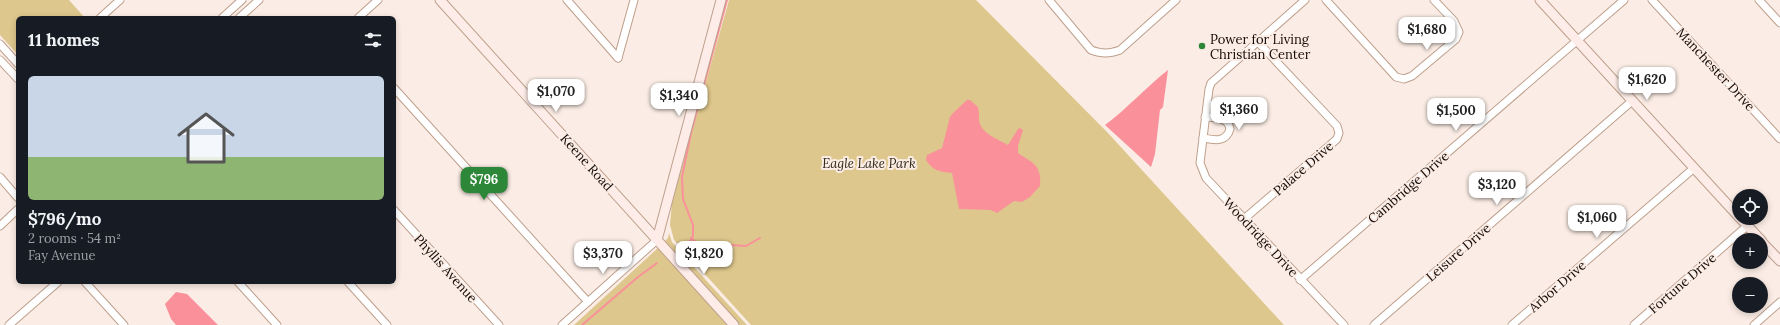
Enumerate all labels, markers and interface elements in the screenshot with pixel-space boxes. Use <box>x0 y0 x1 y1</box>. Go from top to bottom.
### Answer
pin: $1,680 <box>1394 17 1460 51</box>
text: $1,680 <box>1407 21 1447 38</box>
street label: Manchester Drive <box>1673 24 1759 115</box>
text: 11 homes <box>28 29 100 51</box>
icon: filters <box>362 29 384 51</box>
place label: Power for Living Christian Center <box>1210 31 1311 63</box>
marker: Power for Living Christian Center <box>1197 41 1207 51</box>
pin: $1,620 <box>1614 67 1680 101</box>
text: $1,620 <box>1628 71 1666 88</box>
pin: $1,070 <box>523 79 589 113</box>
text: $1,070 <box>537 83 575 100</box>
pin: $1,340 <box>646 83 712 117</box>
text: $1,340 <box>660 87 698 104</box>
pin: $1,360 <box>1206 97 1272 131</box>
pin: $1,500 <box>1423 98 1489 132</box>
text: $1,360 <box>1219 101 1259 118</box>
icon: home <box>170 102 242 174</box>
text: $1,500 <box>1436 102 1476 119</box>
street label: Keene Road <box>556 130 617 195</box>
street label: Palace Drive <box>1270 137 1337 199</box>
street label: Cambridge Drive <box>1364 147 1452 227</box>
park label: Eagle Lake Park <box>822 155 916 172</box>
pin: $796 <box>460 167 508 201</box>
text: $796 <box>470 171 498 188</box>
pin: $3,120 <box>1464 172 1530 206</box>
text: $3,120 <box>1478 176 1516 193</box>
map controls <box>1732 189 1768 313</box>
button: locate <box>1732 189 1768 225</box>
street label: Woodridge Drive <box>1219 194 1302 281</box>
pin: $1,060 <box>1564 205 1630 239</box>
text: $796/mo <box>28 208 101 230</box>
text: $1,060 <box>1577 209 1617 226</box>
street label: Leisure Drive <box>1422 220 1494 285</box>
text: 2 rooms · 54 m² <box>28 230 121 247</box>
street label: Phyllis Avenue <box>410 230 481 306</box>
button: + <box>1732 233 1768 269</box>
pin: $3,370 <box>570 241 636 275</box>
pin: $1,820 <box>671 241 737 275</box>
text: $3,370 <box>583 245 623 262</box>
text: $1,820 <box>685 245 723 262</box>
text: Fay Avenue <box>28 247 96 264</box>
street label: Fortune Drive <box>1645 249 1720 317</box>
street label: Arbor Drive <box>1524 257 1589 317</box>
button: − <box>1732 277 1768 313</box>

